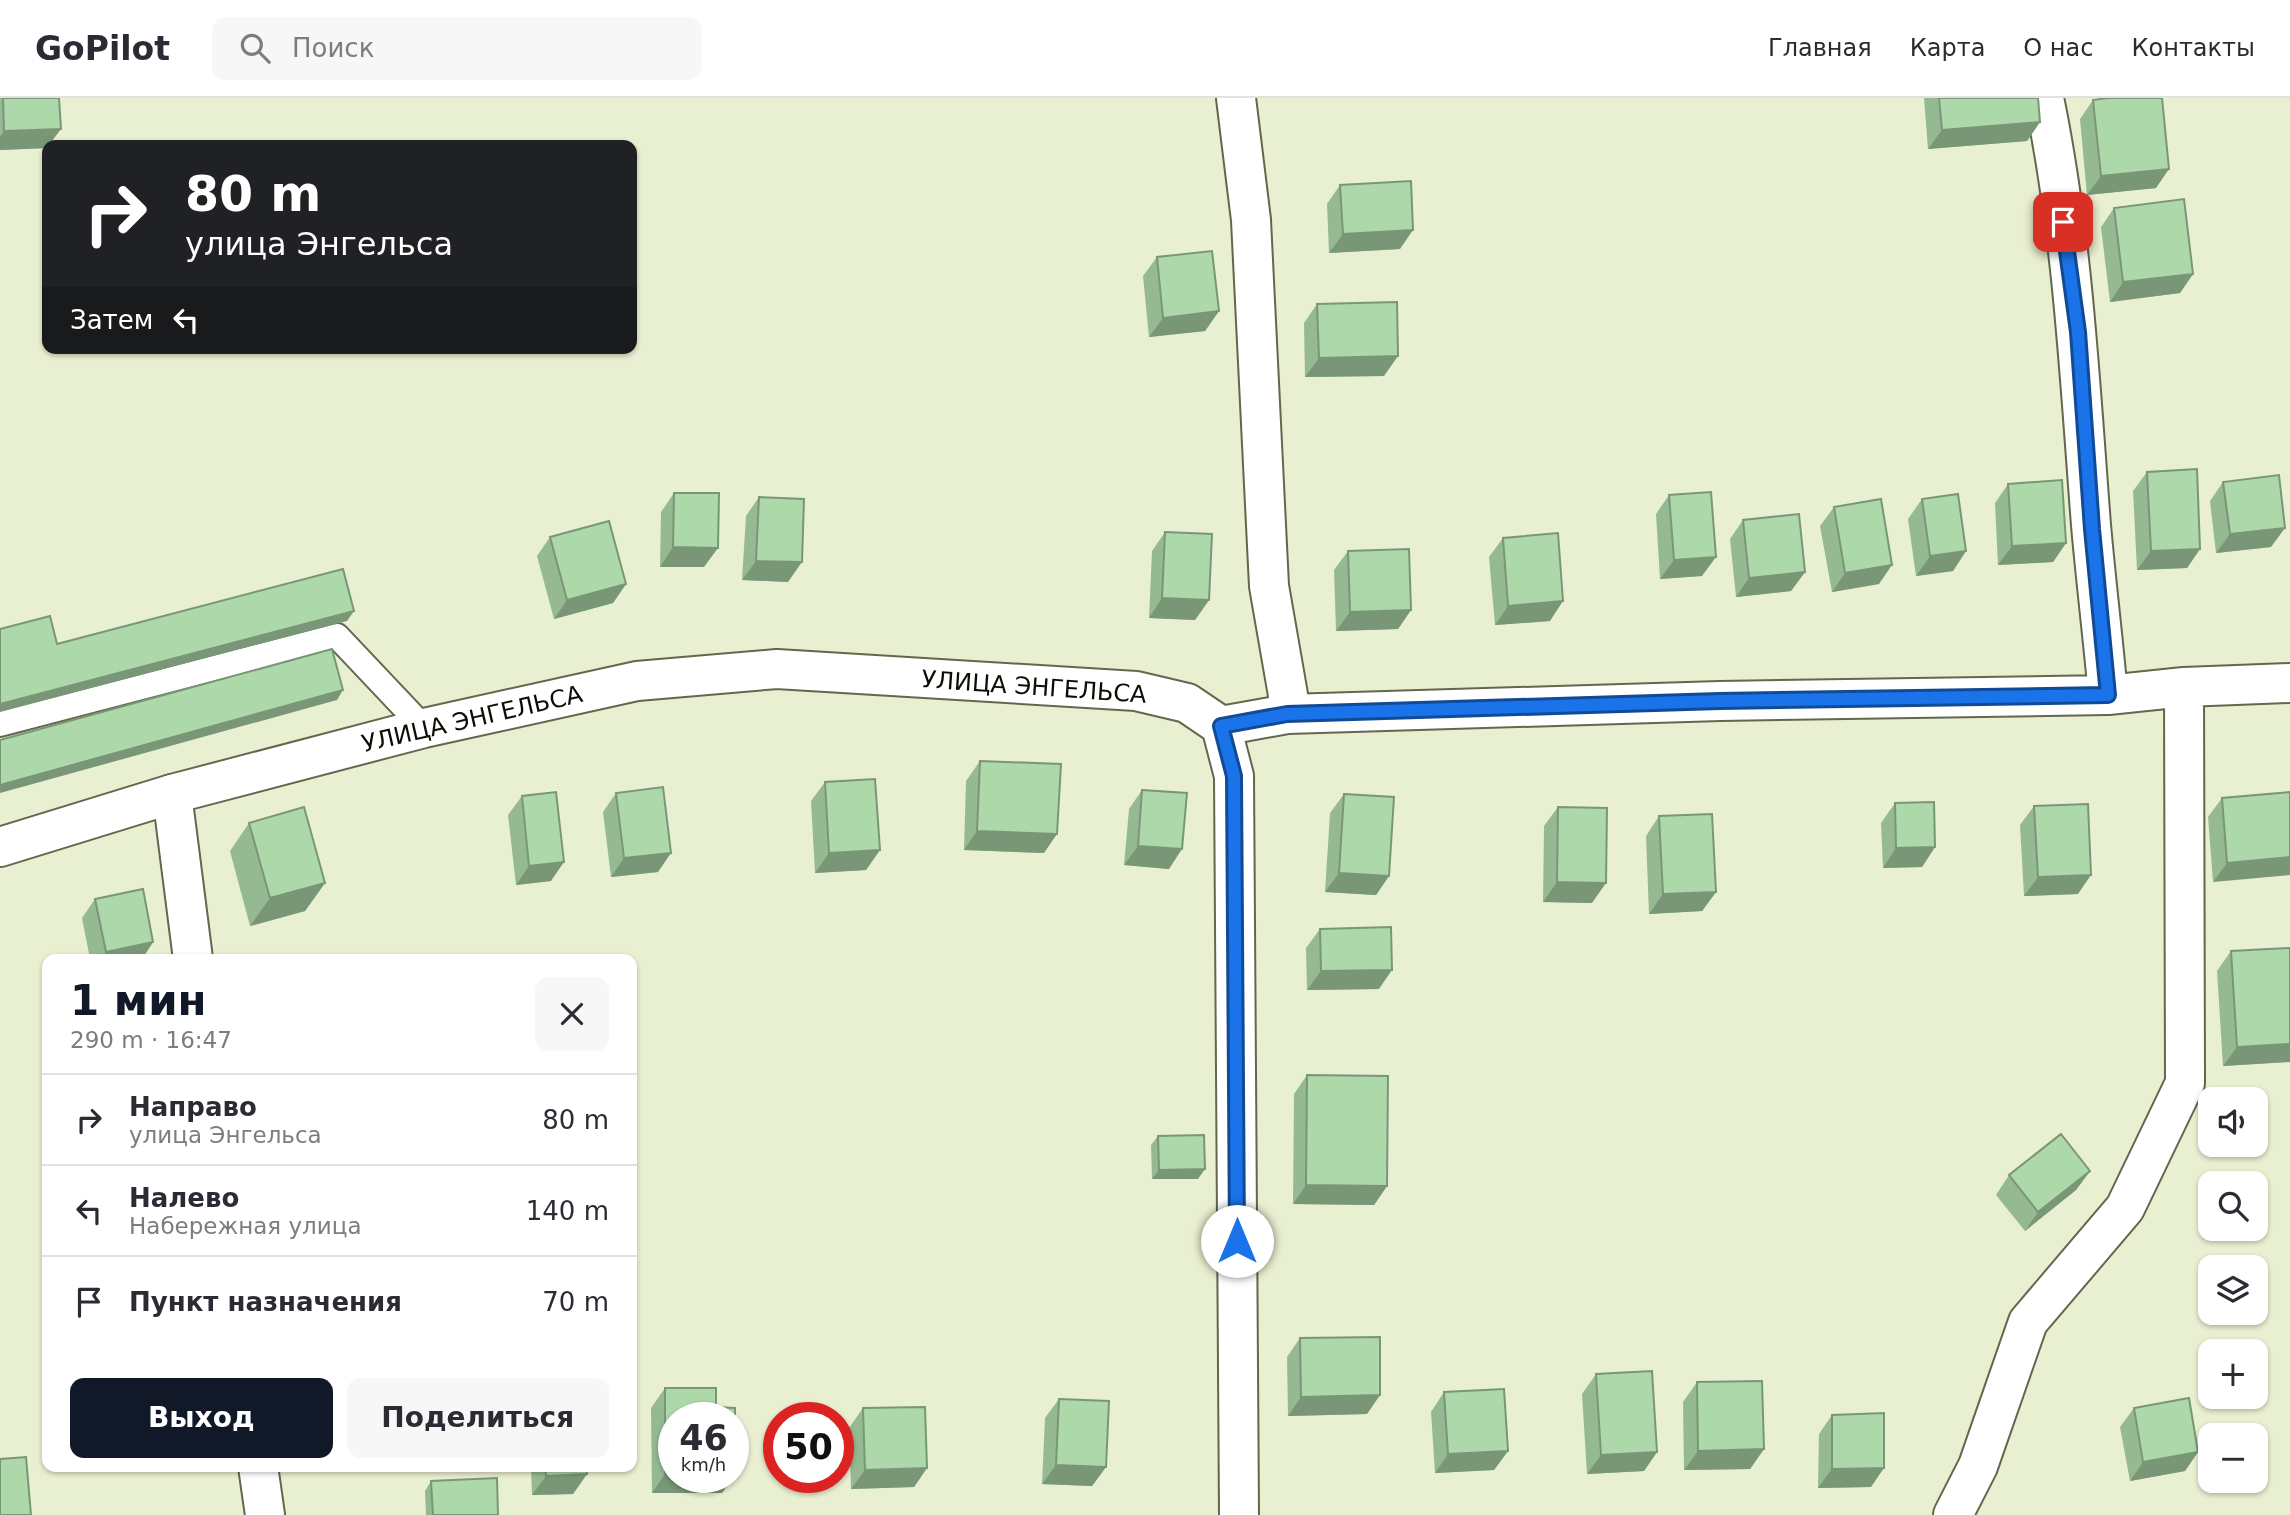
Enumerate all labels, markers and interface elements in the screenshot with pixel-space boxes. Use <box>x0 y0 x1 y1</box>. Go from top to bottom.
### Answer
search box <box>212 17 702 80</box>
text: GoPilot <box>35 29 170 68</box>
icon: search <box>236 29 274 67</box>
text: Поиск <box>292 33 374 63</box>
text: Главная <box>1768 34 1872 62</box>
text: Карта <box>1910 34 1985 62</box>
text: О нас <box>2023 34 2093 62</box>
text: Контакты <box>2131 34 2255 62</box>
text: 80 m <box>185 166 321 223</box>
icon: right <box>70 168 161 259</box>
pin <box>2033 192 2093 252</box>
icon: arrive <box>2044 203 2082 241</box>
text: улица Энгельса <box>185 225 453 263</box>
icon: left <box>167 301 205 339</box>
text: Затем <box>70 305 153 335</box>
street label: УЛИЦА ЭНГЕЛЬСА <box>920 665 1148 709</box>
street label: УЛИЦА ЭНГЕЛЬСА <box>359 680 586 758</box>
text: 1 мин <box>70 976 207 1025</box>
button: close <box>535 977 609 1051</box>
text: 290 m · 16:47 <box>70 1027 232 1053</box>
map controls <box>2198 1087 2268 1493</box>
button: sound <box>2198 1087 2268 1157</box>
text: Направо <box>129 1092 257 1122</box>
icon: right <box>70 1101 108 1139</box>
text: 80 m <box>542 1105 609 1135</box>
text: улица Энгельса <box>129 1122 322 1148</box>
button: search <box>2198 1171 2268 1241</box>
text: Налево <box>129 1183 239 1213</box>
icon: left <box>70 1192 108 1230</box>
text: 140 m <box>526 1196 609 1226</box>
position arrow <box>1200 1204 1274 1278</box>
text: Набережная улица <box>129 1213 361 1239</box>
button: layers <box>2198 1255 2268 1325</box>
icon: arrive <box>70 1283 108 1321</box>
text: Пункт назначения <box>129 1287 402 1317</box>
text: 70 m <box>542 1287 609 1317</box>
button: + <box>2198 1339 2268 1409</box>
button: Выход <box>70 1378 333 1458</box>
button: Поделиться <box>347 1378 609 1458</box>
speed limit sign: 50 <box>763 1402 854 1493</box>
text: 46 <box>679 1418 728 1458</box>
button: − <box>2198 1423 2268 1493</box>
text: km/h <box>681 1454 726 1475</box>

